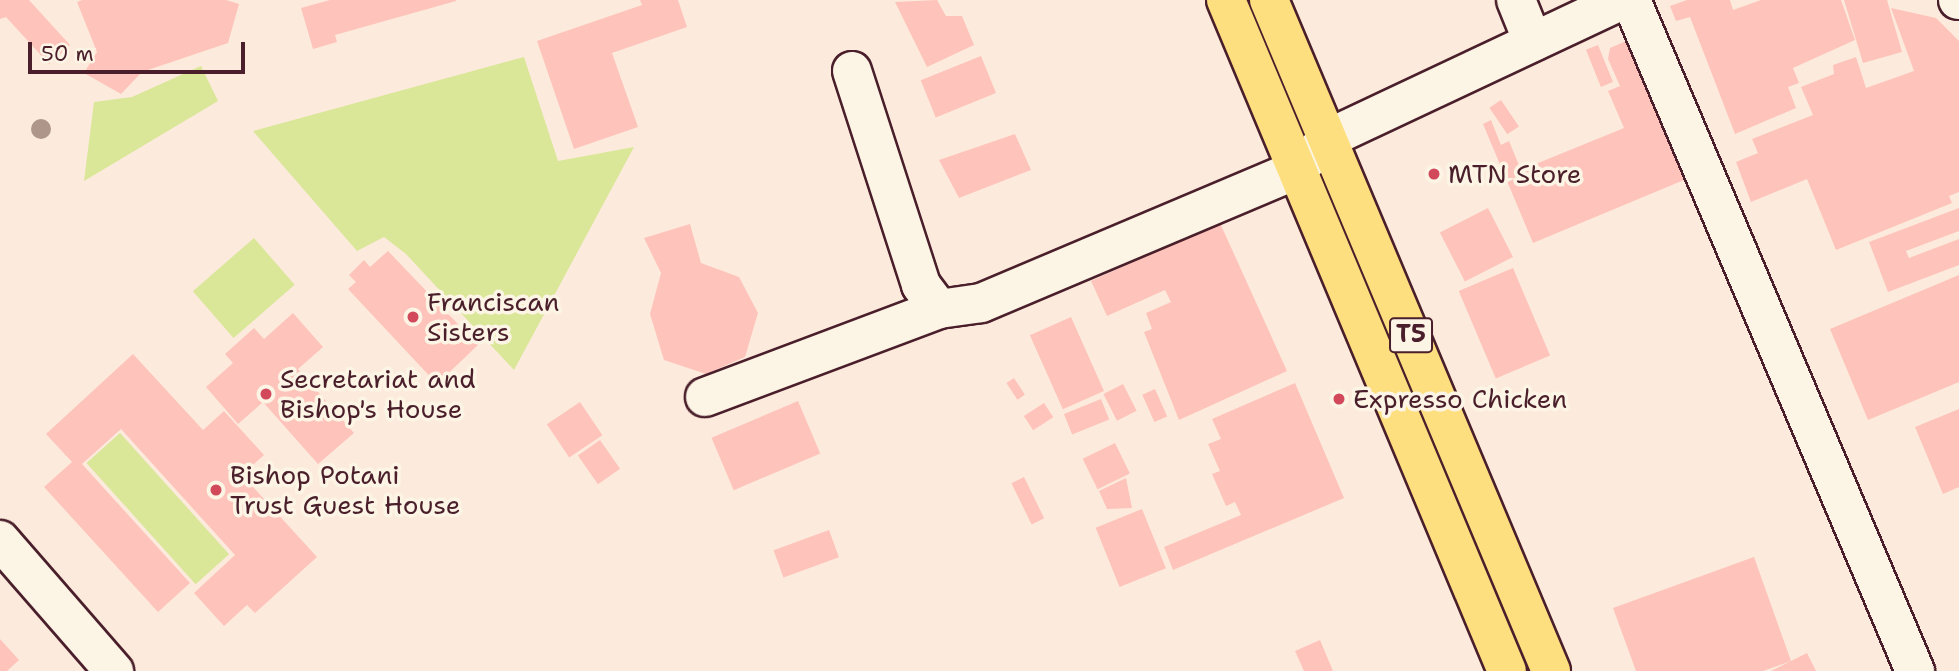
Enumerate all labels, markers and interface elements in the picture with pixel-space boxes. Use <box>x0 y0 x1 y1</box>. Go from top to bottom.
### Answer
scale bar <box>32 28 248 72</box>
text: 50 m <box>41 40 94 68</box>
place label: MTN Store <box>1448 158 1581 190</box>
marker: MTN Store <box>1426 166 1442 182</box>
place label: Franciscan Sisters <box>427 286 559 348</box>
marker: Franciscan Sisters <box>405 309 421 325</box>
road number: T5 <box>1388 314 1434 356</box>
place label: Secretariat and Bishop's House <box>280 363 476 424</box>
place label: Expresso Chicken <box>1353 383 1567 415</box>
marker: Secretariat and Bishop's House <box>258 386 274 402</box>
marker: Expresso Chicken <box>1331 391 1347 407</box>
place label: Bishop Potani Trust Guest House <box>230 459 461 520</box>
marker: Bishop Potani Trust Guest House <box>208 482 224 498</box>

